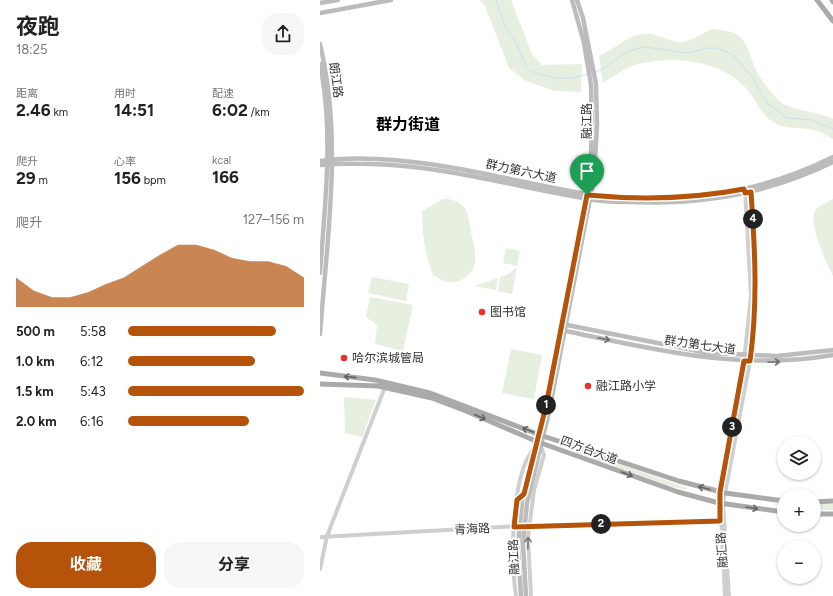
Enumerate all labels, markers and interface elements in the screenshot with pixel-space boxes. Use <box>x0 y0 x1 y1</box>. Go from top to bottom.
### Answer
text: 夜跑 <box>16 13 60 40</box>
button: share <box>262 13 304 55</box>
text: 18:25 <box>16 42 47 57</box>
street label: 朗江路 <box>327 61 345 99</box>
text: 距离 <box>16 87 38 100</box>
text: 用时 <box>114 87 136 100</box>
text: 配速 <box>212 87 234 100</box>
text: 2.46 <box>16 100 51 120</box>
text: 14:51 <box>114 100 154 120</box>
text: 6:02 <box>212 100 248 120</box>
street label: 融江路 <box>580 103 594 139</box>
text: km <box>51 106 68 119</box>
text: /km <box>248 106 270 119</box>
district label: 群力街道 <box>376 115 440 134</box>
text: kcal <box>212 154 231 167</box>
pin <box>570 154 604 195</box>
text: 爬升 <box>16 155 38 168</box>
text: 心率 <box>114 155 136 168</box>
street label: 群力第六大道 <box>484 157 558 185</box>
icon: arrive <box>576 160 598 182</box>
text: 166 <box>212 167 239 187</box>
text: 29 <box>16 168 36 188</box>
text: 156 <box>114 168 141 188</box>
text: m <box>36 174 48 187</box>
text: bpm <box>141 174 166 187</box>
pin: 4 <box>743 209 763 229</box>
text: 127–156 m <box>243 212 304 227</box>
text: 4 <box>750 212 756 225</box>
text: 爬升 <box>16 215 42 230</box>
place label: 图书馆 <box>490 305 526 319</box>
marker: 图书馆 <box>477 307 487 317</box>
text: 500 m <box>16 324 55 339</box>
text: 5:58 <box>80 324 106 339</box>
street label: 群力第七大道 <box>663 333 737 357</box>
one-way arrow <box>597 336 610 344</box>
place label: 哈尔滨城管局 <box>352 351 424 365</box>
marker: 哈尔滨城管局 <box>339 353 349 363</box>
text: 1.0 km <box>16 354 55 369</box>
text: 6:12 <box>80 354 103 369</box>
one-way arrow <box>767 358 780 366</box>
one-way arrow <box>344 373 357 381</box>
place label: 融江路小学 <box>596 379 656 393</box>
marker: 融江路小学 <box>583 381 593 391</box>
text: 1.5 km <box>16 384 54 399</box>
text: 5:43 <box>80 384 106 399</box>
pin: 1 <box>536 395 556 415</box>
text: 1 <box>544 398 548 411</box>
text: 2.0 km <box>16 414 57 429</box>
text: 6:16 <box>80 414 103 429</box>
one-way arrow <box>474 414 486 421</box>
pin: 3 <box>722 417 742 437</box>
text: 3 <box>729 420 735 433</box>
one-way arrow <box>522 425 534 433</box>
street label: 四方台大道 <box>558 433 620 467</box>
map controls <box>777 436 821 584</box>
button: layers <box>777 436 821 480</box>
one-way arrow <box>621 471 633 479</box>
one-way arrow <box>698 484 711 491</box>
button: + <box>777 488 821 532</box>
one-way arrow <box>745 504 758 512</box>
pin: 2 <box>591 514 611 534</box>
text: 2 <box>598 517 604 530</box>
street label: 青海路 <box>454 521 490 537</box>
street label: 融汇路 <box>714 532 730 568</box>
one-way arrow <box>524 537 532 550</box>
street label: 融江路 <box>506 539 522 575</box>
button: − <box>777 540 821 584</box>
button: 收藏 <box>16 542 156 588</box>
button: 分享 <box>164 542 304 588</box>

